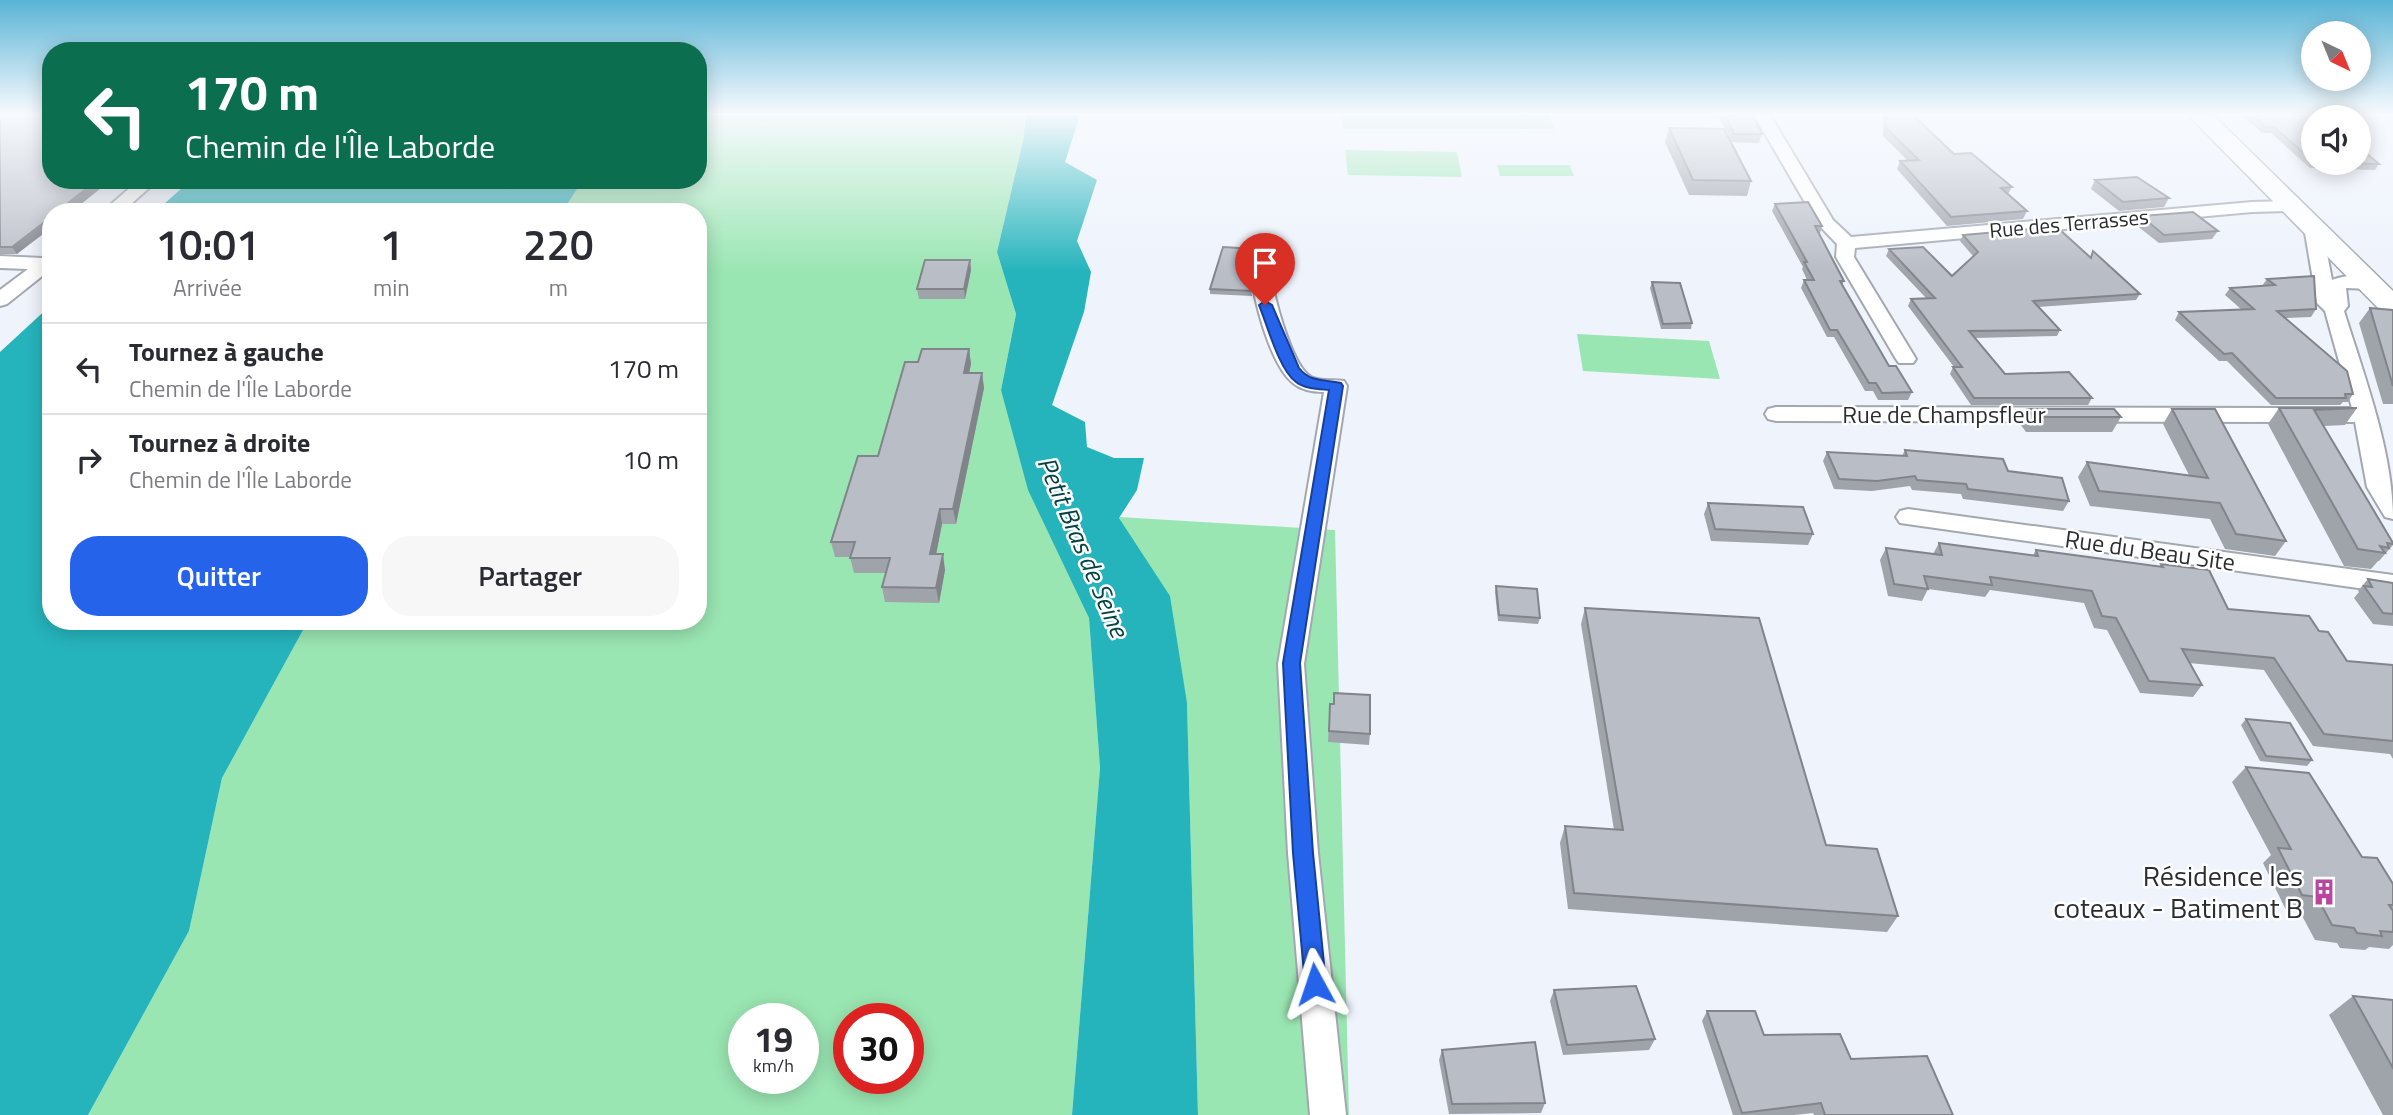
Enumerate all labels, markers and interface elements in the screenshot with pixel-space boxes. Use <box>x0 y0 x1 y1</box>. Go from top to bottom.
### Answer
north arrow <box>2301 21 2371 91</box>
map controls <box>2301 21 2371 175</box>
text: 170 m <box>185 54 319 129</box>
icon: left <box>70 70 161 161</box>
button: sound <box>2301 105 2371 175</box>
text: Chemin de l'Île Laborde <box>185 122 495 170</box>
street label: Rue des Terrasses <box>1988 200 2150 246</box>
text: 10:01 <box>155 212 260 276</box>
text: 1 <box>380 212 403 276</box>
text: 220 <box>523 212 594 276</box>
pin <box>1235 233 1295 305</box>
icon: arrive <box>1246 244 1284 282</box>
text: Arrivée <box>173 270 242 305</box>
text: min <box>373 270 410 305</box>
text: m <box>549 270 568 305</box>
text: Tournez à gauche <box>129 332 324 371</box>
text: 170 m <box>608 349 679 388</box>
icon: left <box>70 350 108 388</box>
text: Chemin de l'Île Laborde <box>129 371 352 406</box>
street label: Rue de Champsfleur <box>1842 396 2046 432</box>
text: Tournez à droite <box>129 423 310 462</box>
text: 10 m <box>622 440 679 479</box>
icon: right <box>70 441 108 479</box>
water label: Petit Bras de Seine <box>1028 451 1140 645</box>
text: Chemin de l'Île Laborde <box>129 462 352 497</box>
street label: Rue du Beau Site <box>2063 520 2237 580</box>
button: Quitter <box>70 536 368 616</box>
button: Partager <box>382 536 679 616</box>
place label: Résidence les coteaux - Batiment B <box>2053 854 2303 929</box>
building icon: Résidence les coteaux - Batiment B <box>2309 877 2339 907</box>
position arrow <box>1278 947 1352 1021</box>
speed limit sign: 30 <box>833 1003 924 1094</box>
text: 19 <box>754 1012 793 1066</box>
text: km/h <box>753 1052 794 1079</box>

